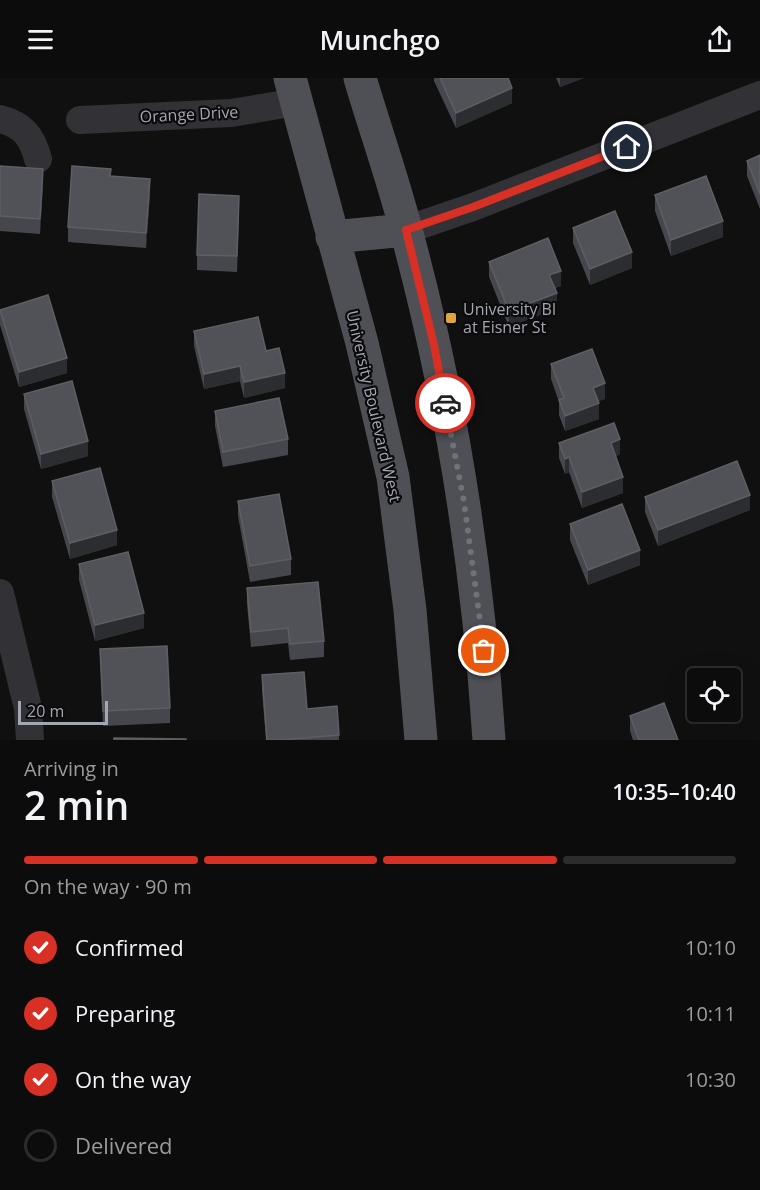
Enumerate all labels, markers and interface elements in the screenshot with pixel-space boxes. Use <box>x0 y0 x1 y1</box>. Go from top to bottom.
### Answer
text: Munchgo <box>319 21 441 58</box>
icon: menu <box>24 23 57 56</box>
icon: share <box>703 23 736 56</box>
street label: Orange Drive <box>139 100 239 128</box>
pin <box>601 121 652 172</box>
icon: home <box>610 130 643 163</box>
place label: University Bl at Eisner St <box>463 298 556 338</box>
street label: University Boulevard West <box>341 308 407 504</box>
marker: University Bl at Eisner St <box>444 311 458 325</box>
courier <box>415 373 475 433</box>
icon: car <box>429 387 462 420</box>
pin <box>458 625 509 676</box>
icon: bag <box>467 634 500 667</box>
map controls <box>687 668 741 722</box>
button: locate <box>687 668 741 722</box>
scale bar <box>18 698 108 726</box>
text: 20 m <box>27 700 64 722</box>
text: Arriving in <box>24 755 119 782</box>
text: 10:35–10:40 <box>612 776 736 806</box>
text: 2 min <box>24 778 129 831</box>
text: On the way · 90 m <box>24 873 192 900</box>
icon: check <box>24 931 57 964</box>
text: Confirmed <box>75 932 184 962</box>
text: 10:10 <box>685 934 736 961</box>
icon: check <box>24 997 57 1030</box>
text: Preparing <box>75 998 175 1028</box>
text: 10:11 <box>685 1000 736 1027</box>
icon: check <box>24 1063 57 1096</box>
text: On the way <box>75 1064 191 1094</box>
text: 10:30 <box>685 1066 736 1093</box>
text: Delivered <box>75 1130 173 1160</box>

